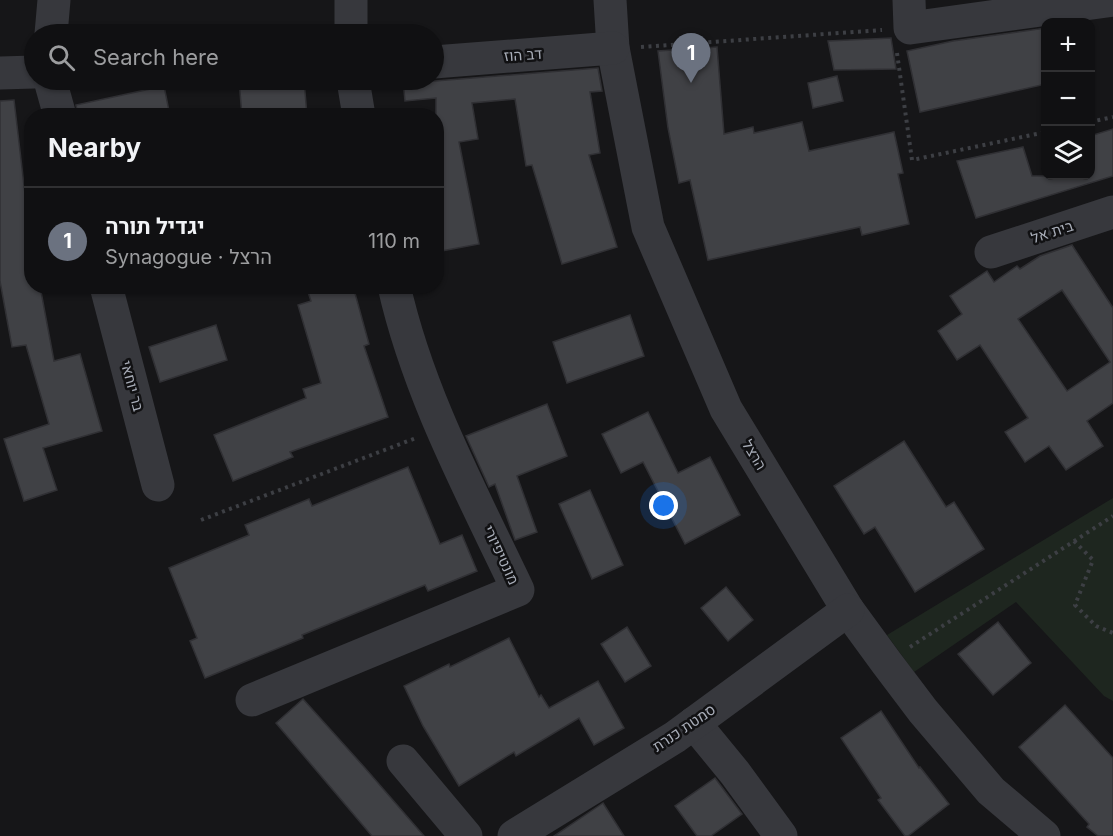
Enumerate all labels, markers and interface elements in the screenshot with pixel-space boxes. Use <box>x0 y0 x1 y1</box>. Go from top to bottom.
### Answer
map controls <box>1041 18 1095 180</box>
button: + <box>1041 18 1095 72</box>
search box <box>24 24 444 90</box>
pin: 1 <box>672 34 710 83</box>
icon: search <box>45 41 78 74</box>
text: Search here <box>93 44 219 70</box>
street label: דב הוז <box>503 44 543 65</box>
button: − <box>1041 72 1095 126</box>
button: layers <box>1041 126 1095 180</box>
text: Nearby <box>48 132 141 163</box>
text: יגדיל תורה <box>105 213 205 239</box>
street label: בית אל <box>1028 216 1075 247</box>
text: 1 <box>63 229 72 253</box>
text: 110 m <box>368 229 420 253</box>
text: Synagogue · הרצל <box>105 245 272 269</box>
street label: בר יוחאי <box>117 358 148 413</box>
street label: הרצל <box>738 436 771 473</box>
your location <box>649 491 678 520</box>
street label: מונטיפיורי <box>479 522 523 588</box>
street label: סמטת כנרת <box>649 700 719 756</box>

